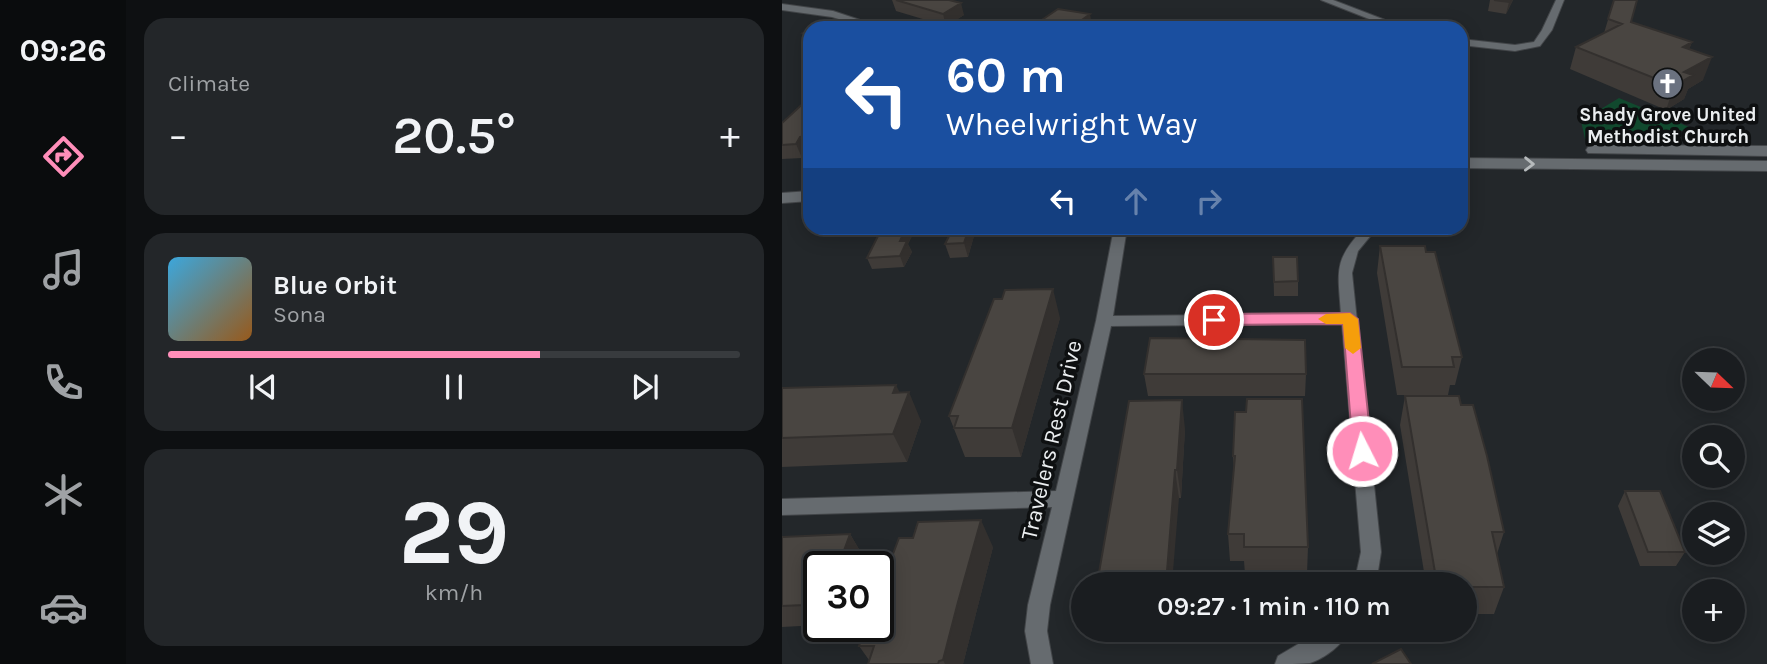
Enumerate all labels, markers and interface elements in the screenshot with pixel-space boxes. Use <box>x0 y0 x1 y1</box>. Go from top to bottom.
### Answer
text: 09:26 <box>19 32 107 69</box>
text: 60 m <box>946 47 1066 104</box>
icon: left <box>831 49 922 140</box>
church icon: Shady Grove United Methodist Church <box>1651 66 1685 100</box>
text: Climate <box>168 70 250 97</box>
place label: Shady Grove United Methodist Church <box>1579 104 1757 148</box>
text: 20.5° <box>392 105 516 166</box>
text: Wheelwright Way <box>946 106 1197 143</box>
text: − <box>168 113 188 158</box>
text: + <box>720 113 740 158</box>
icon: directions <box>39 132 88 181</box>
one-way arrow <box>1524 156 1535 172</box>
icon: left <box>1044 182 1082 220</box>
icon: ahead <box>1117 182 1155 220</box>
icon: right <box>1190 182 1228 220</box>
icon: music <box>39 245 88 294</box>
text: Blue Orbit <box>273 270 397 301</box>
pin <box>1184 290 1244 350</box>
text: Sona <box>273 301 326 328</box>
icon: arrive <box>1195 301 1233 339</box>
street label: Travelers Rest Drive <box>1015 338 1088 543</box>
north arrow <box>1682 348 1744 411</box>
map controls <box>1682 348 1745 642</box>
icon: phone <box>39 358 88 407</box>
icon: previous <box>244 368 282 406</box>
icon: pause <box>435 368 473 406</box>
icon: next <box>626 368 664 406</box>
position arrow <box>1325 414 1399 488</box>
button: search <box>1682 425 1745 488</box>
icon: climate <box>39 470 88 519</box>
text: 29 <box>399 480 509 586</box>
button: layers <box>1682 502 1745 565</box>
speed limit sign: 30 <box>803 551 894 642</box>
text: km/h <box>425 579 483 606</box>
button: + <box>1682 579 1745 642</box>
icon: car <box>39 583 88 632</box>
text: 09:27 · 1 min · 110 m <box>1157 591 1391 622</box>

